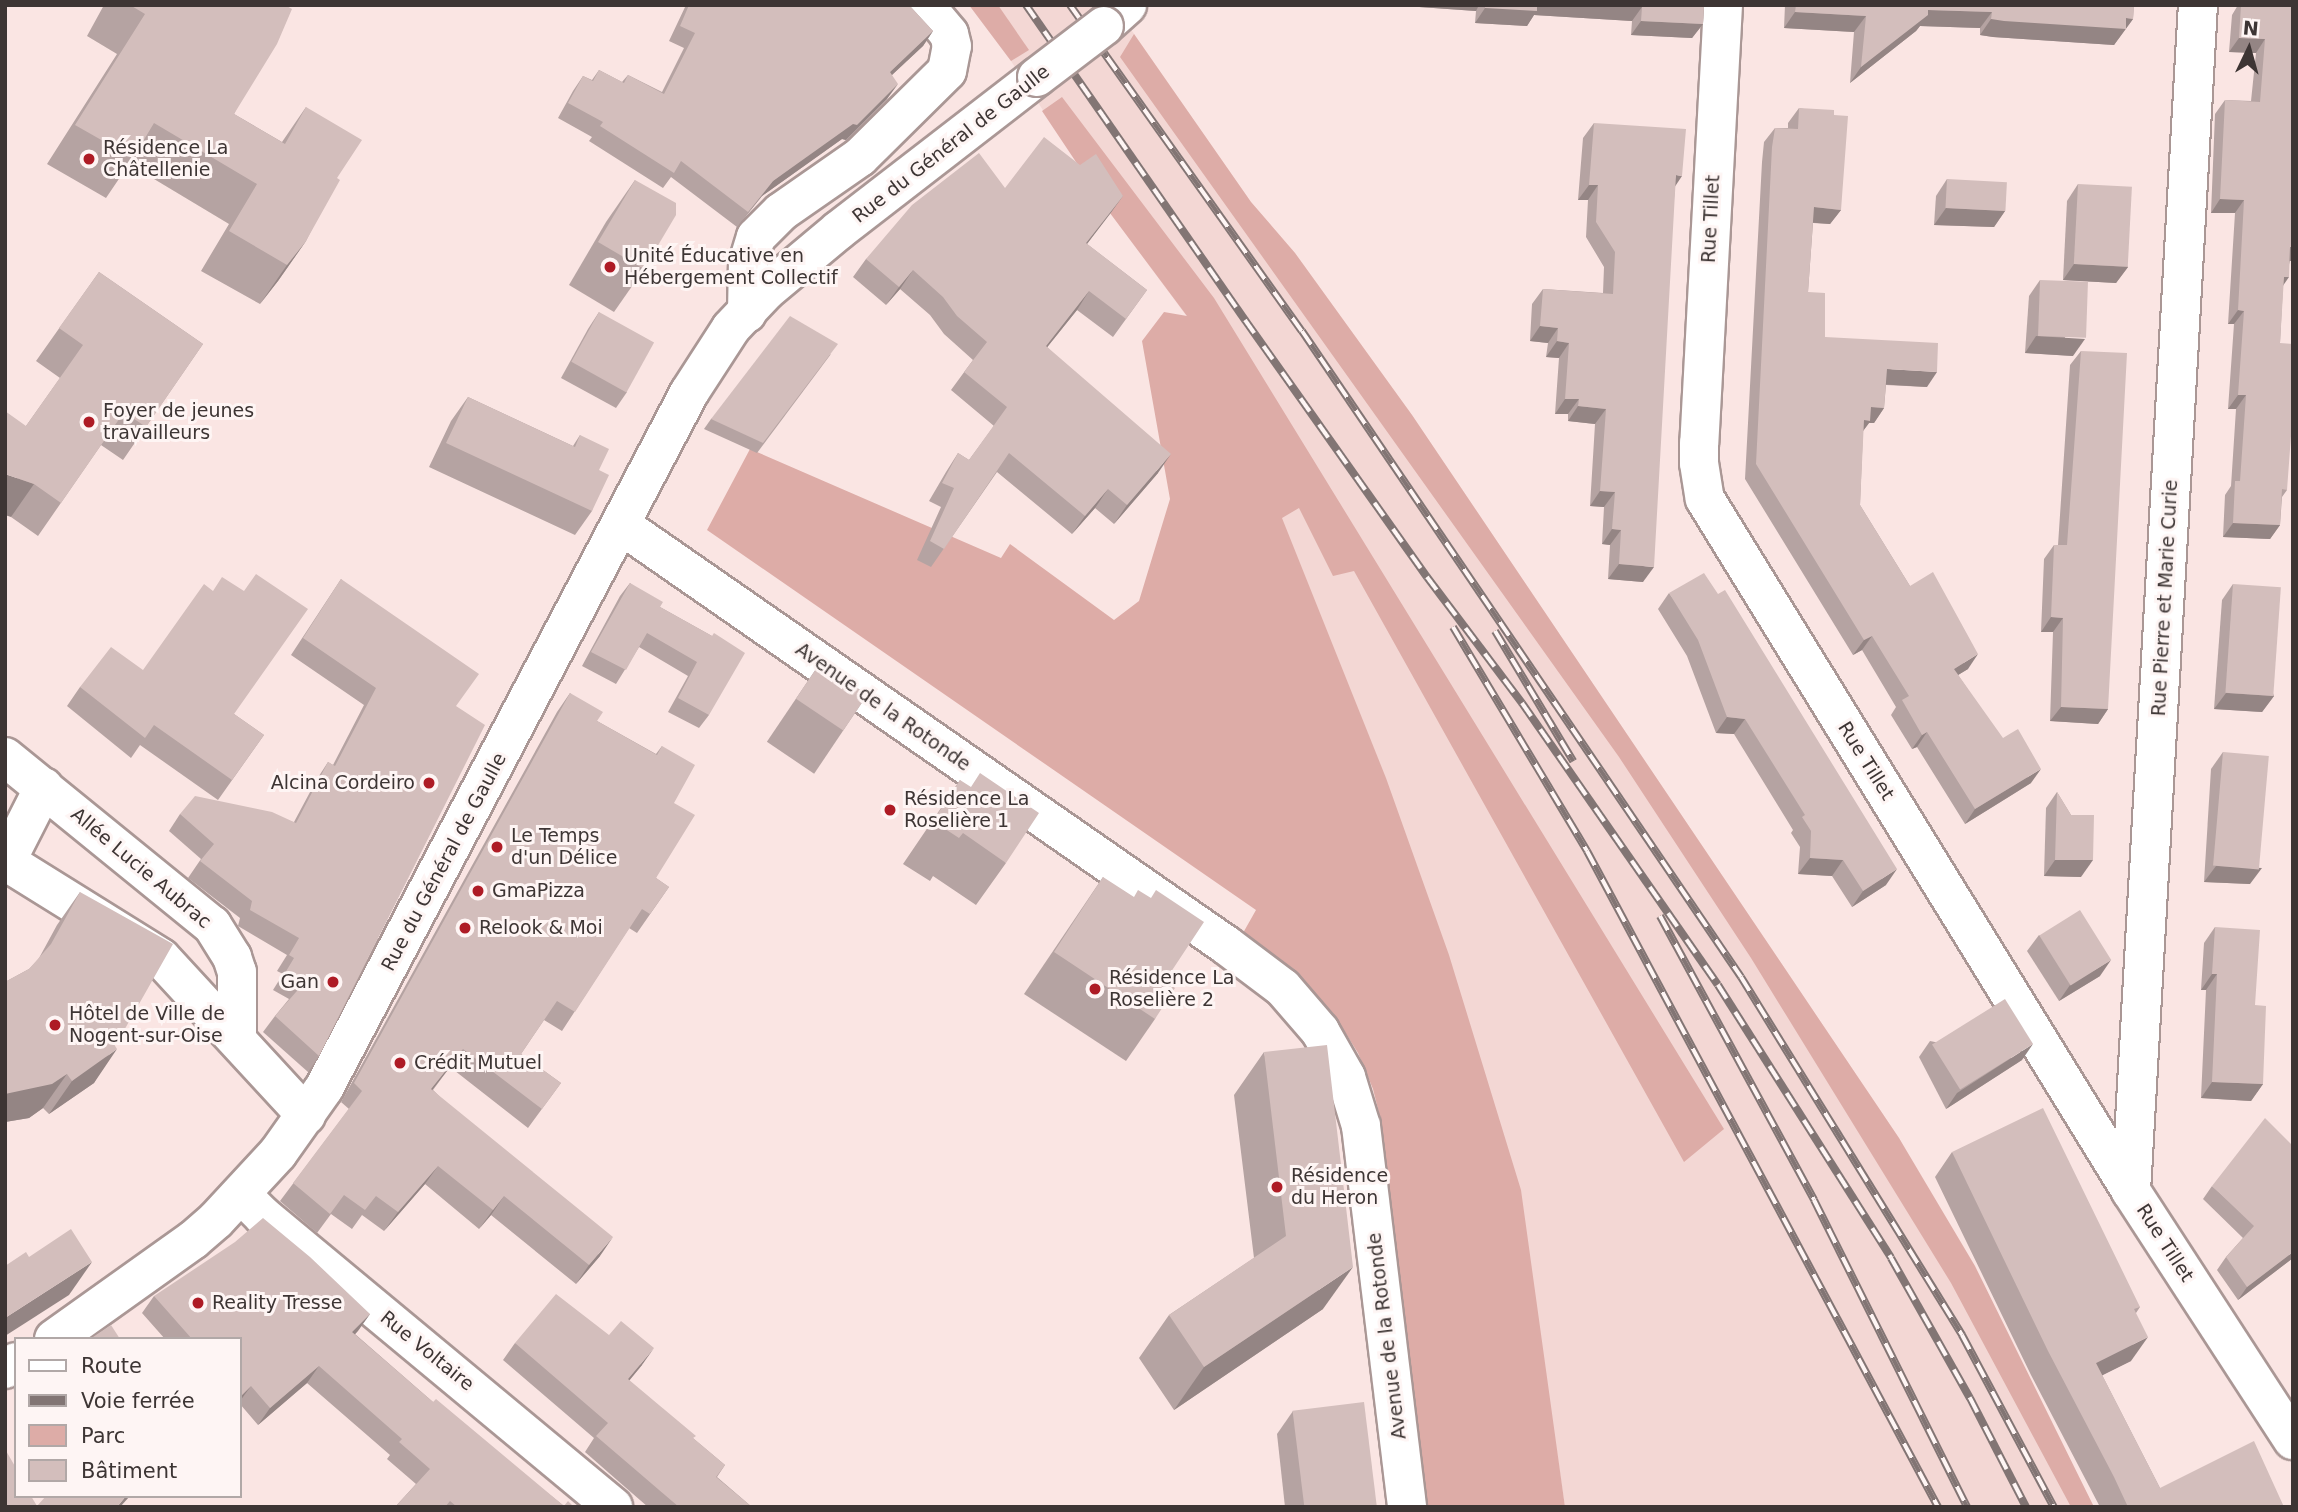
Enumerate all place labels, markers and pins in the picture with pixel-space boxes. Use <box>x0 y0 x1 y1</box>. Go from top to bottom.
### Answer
place label: Résidence La Châtellenie <box>103 137 228 181</box>
marker: Résidence La Châtellenie <box>81 151 97 167</box>
place label: Unité Éducative en Hébergement Collectif <box>624 245 838 289</box>
marker: Unité Éducative en Hébergement Collectif <box>602 259 618 275</box>
place label: Foyer de jeunes travailleurs <box>103 400 254 444</box>
marker: Foyer de jeunes travailleurs <box>81 414 97 430</box>
place label: Alcina Cordeiro <box>271 772 415 794</box>
marker: Alcina Cordeiro <box>421 775 437 791</box>
place label: Résidence La Roselière 1 <box>904 788 1029 832</box>
marker: Résidence La Roselière 1 <box>882 802 898 818</box>
place label: Le Temps d'un Délice <box>511 825 617 869</box>
marker: Le Temps d'un Délice <box>489 839 505 855</box>
place label: GmaPizza <box>492 880 585 902</box>
marker: GmaPizza <box>470 883 486 899</box>
place label: Relook & Moi <box>479 917 603 939</box>
marker: Relook & Moi <box>457 920 473 936</box>
place label: Résidence La Roselière 2 <box>1109 967 1234 1011</box>
place label: Gan <box>281 971 319 993</box>
marker: Gan <box>325 974 341 990</box>
marker: Résidence La Roselière 2 <box>1087 981 1103 997</box>
place label: Hôtel de Ville de Nogent-sur-Oise <box>69 1003 225 1047</box>
marker: Hôtel de Ville de Nogent-sur-Oise <box>47 1017 63 1033</box>
place label: Crédit Mutuel <box>414 1052 542 1074</box>
marker: Crédit Mutuel <box>392 1055 408 1071</box>
place label: Résidence du Heron <box>1291 1165 1388 1209</box>
marker: Résidence du Heron <box>1269 1179 1285 1195</box>
place label: Reality Tresse <box>212 1292 342 1314</box>
marker: Reality Tresse <box>190 1295 206 1311</box>

